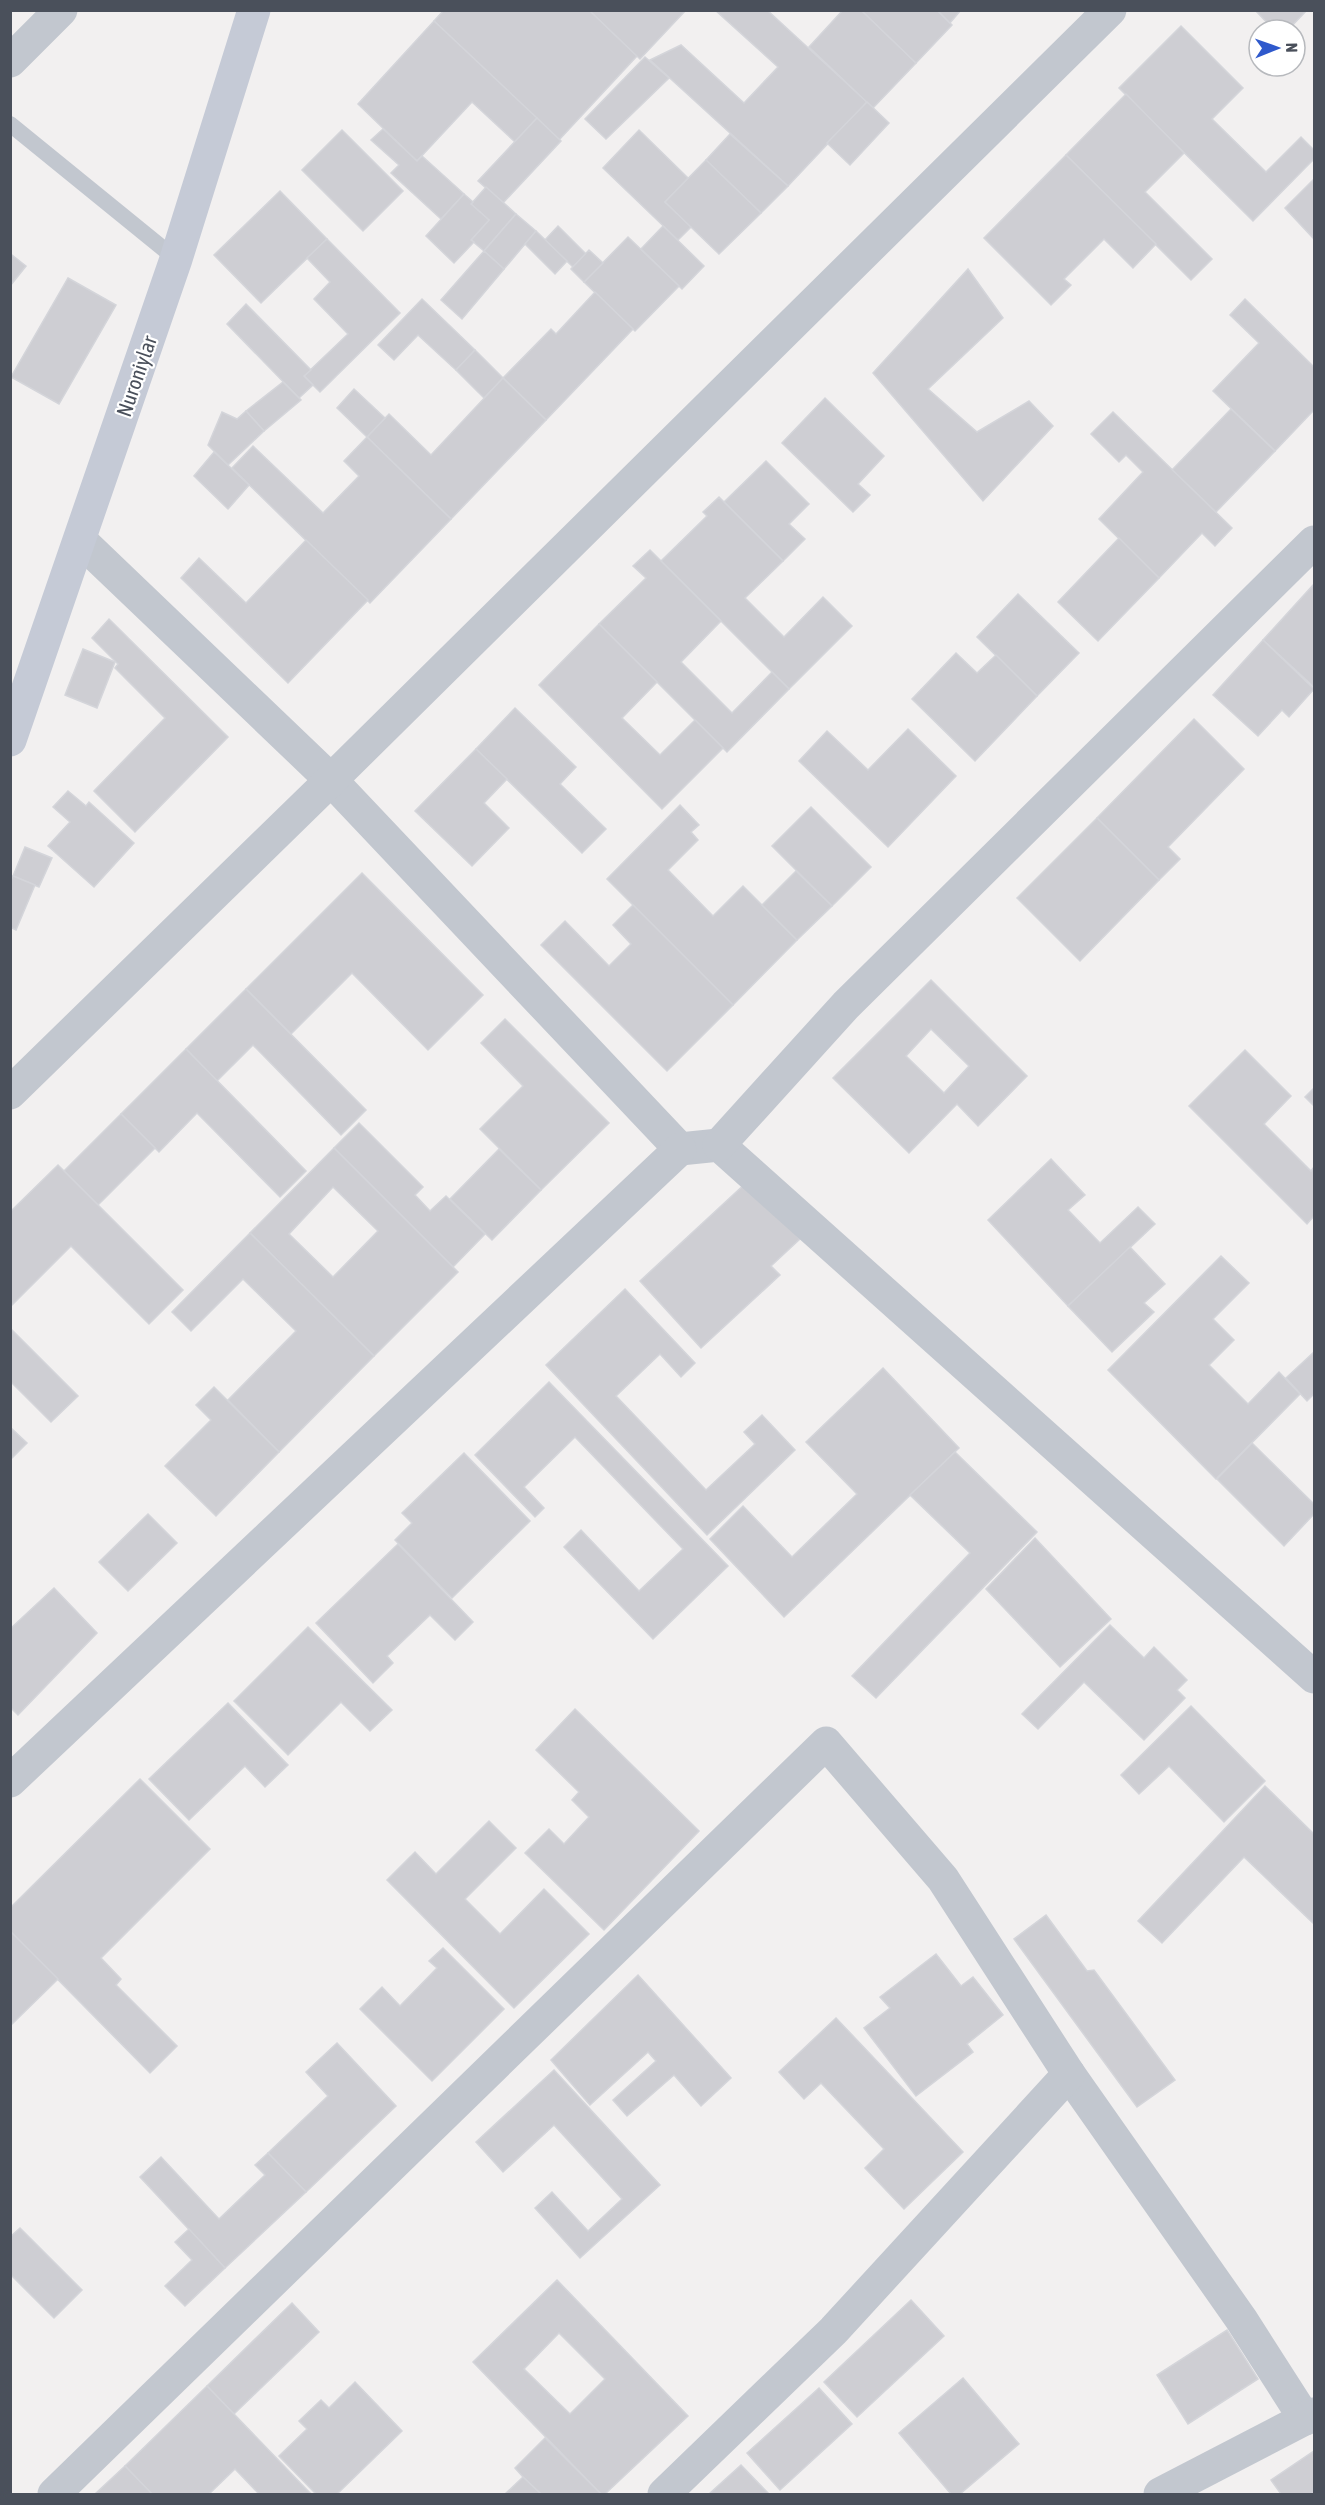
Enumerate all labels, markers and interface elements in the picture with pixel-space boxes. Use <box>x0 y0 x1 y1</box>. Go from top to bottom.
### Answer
north arrow <box>1247 18 1307 78</box>
text: N <box>1283 43 1301 53</box>
street label: Nuroniylar <box>111 332 161 420</box>

